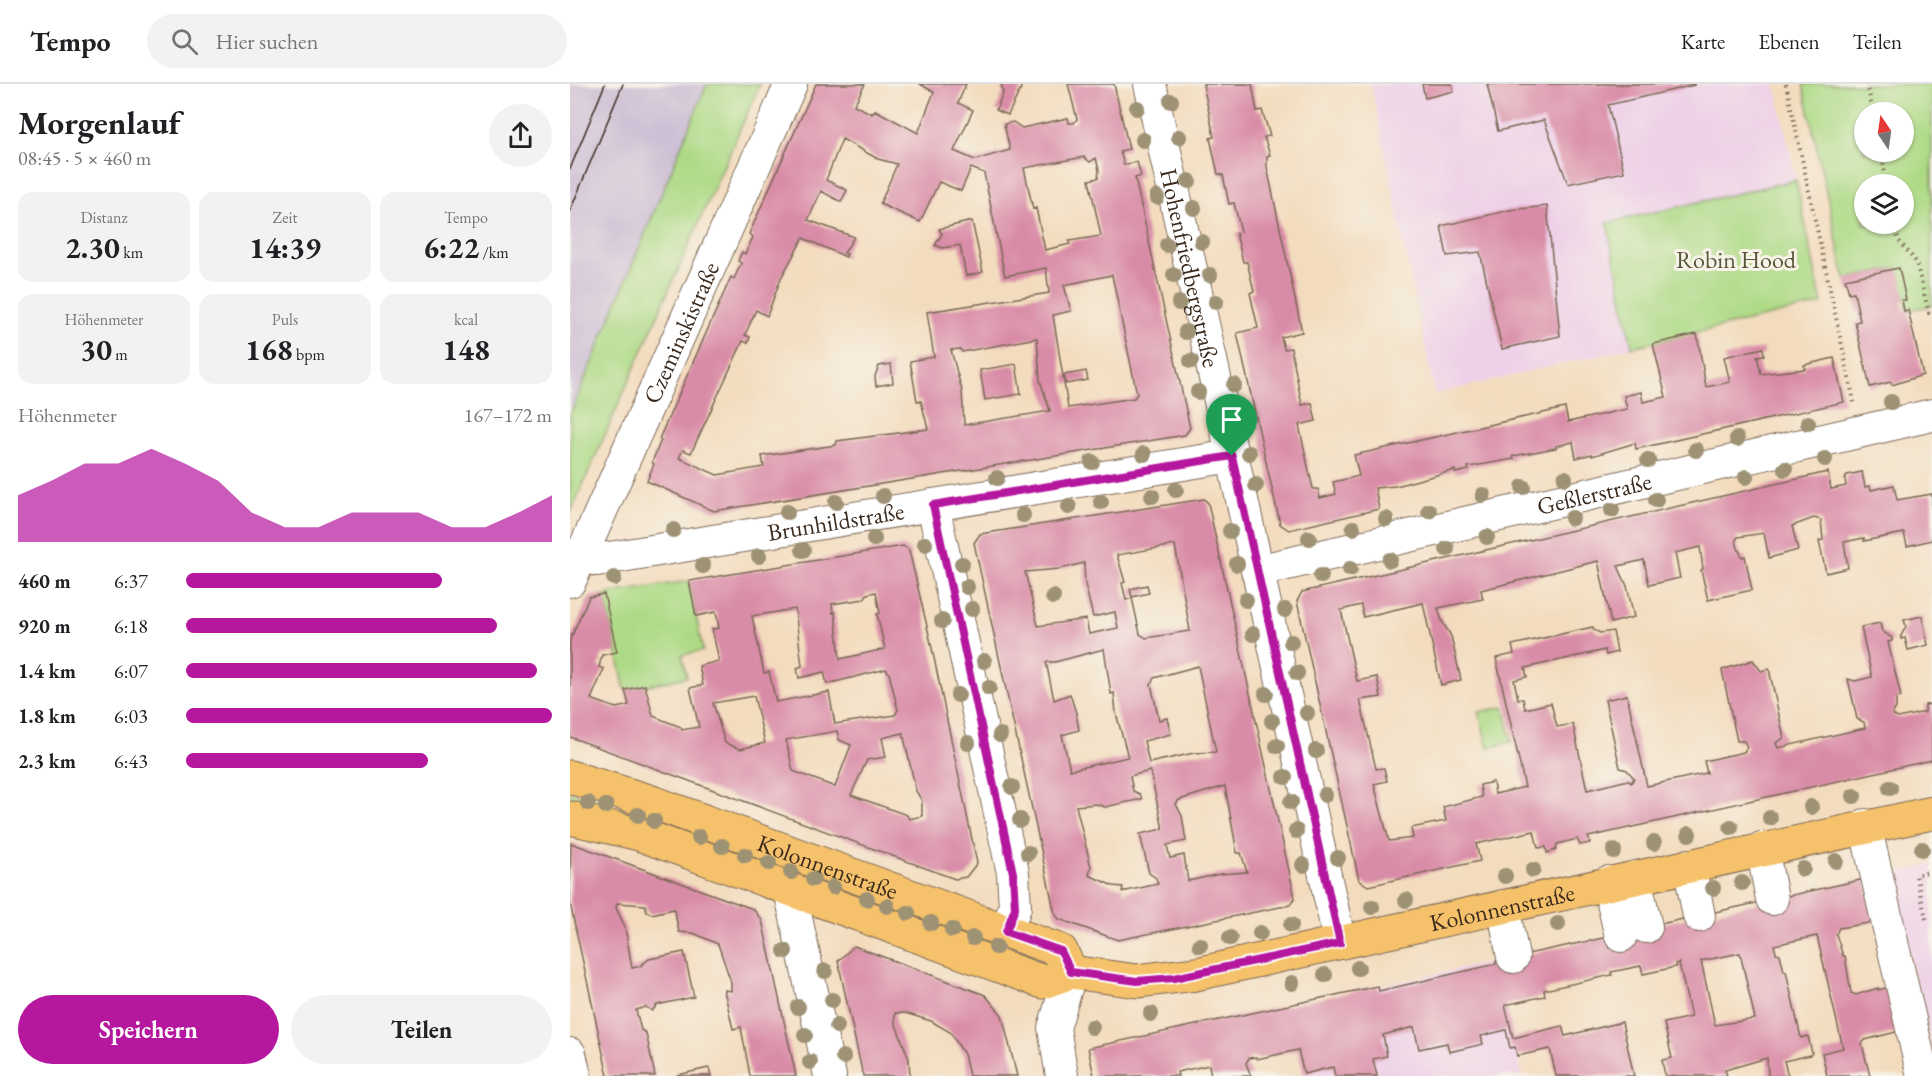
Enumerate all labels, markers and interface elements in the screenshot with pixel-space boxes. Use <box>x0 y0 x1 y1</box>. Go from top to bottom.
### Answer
search box <box>147 14 567 68</box>
text: Tempo <box>30 23 111 59</box>
icon: search <box>168 25 201 58</box>
text: Hier suchen <box>216 27 318 56</box>
text: Karte <box>1681 28 1725 55</box>
text: Ebenen <box>1758 28 1819 55</box>
text: Teilen <box>1852 28 1902 55</box>
text: Morgenlauf <box>18 101 180 144</box>
north arrow <box>1854 102 1914 162</box>
map controls <box>1854 102 1914 234</box>
button: share <box>489 104 552 167</box>
text: 08:45 · 5 × 460 m <box>18 145 151 171</box>
street label: Hohenfriedbergstraße <box>1154 165 1228 370</box>
button: layers <box>1854 174 1914 234</box>
text: Distanz <box>80 207 128 228</box>
text: Zeit <box>273 207 297 228</box>
text: Tempo <box>444 207 488 228</box>
text: 2.30 <box>65 228 120 267</box>
text: 14:39 <box>249 228 321 267</box>
text: 6:22 <box>423 228 479 267</box>
text: km <box>120 242 143 263</box>
text: /km <box>479 242 509 263</box>
park label: Robin Hood <box>1676 244 1797 275</box>
street label: Czeminskistraße <box>635 257 726 408</box>
text: Höhenmeter <box>65 309 143 330</box>
text: Puls <box>272 309 298 330</box>
text: kcal <box>454 309 478 330</box>
text: 30 <box>80 330 112 369</box>
text: 168 <box>245 330 293 369</box>
text: 148 <box>442 330 490 369</box>
text: m <box>112 344 128 365</box>
text: bpm <box>293 344 325 365</box>
pin <box>1206 394 1257 456</box>
text: Höhenmeter <box>18 402 117 428</box>
text: 167–172 m <box>464 402 552 428</box>
icon: arrive <box>1215 403 1248 436</box>
street label: Geßlerstraße <box>1534 465 1654 521</box>
street label: Brunhildstraße <box>765 494 906 547</box>
text: 460 m <box>18 568 71 594</box>
text: 6:37 <box>114 568 148 594</box>
text: 920 m <box>18 613 71 639</box>
text: 6:18 <box>114 613 148 639</box>
text: 1.4 km <box>18 658 76 684</box>
text: 6:07 <box>114 658 148 684</box>
text: 1.8 km <box>18 703 76 729</box>
text: 6:03 <box>114 703 148 729</box>
text: 2.3 km <box>18 748 76 774</box>
text: 6:43 <box>114 748 148 774</box>
street label: Kolonnenstraße <box>753 826 902 906</box>
street label: Kolonnenstraße <box>1427 876 1577 938</box>
button: Speichern <box>18 995 279 1064</box>
button: Teilen <box>291 995 552 1064</box>

